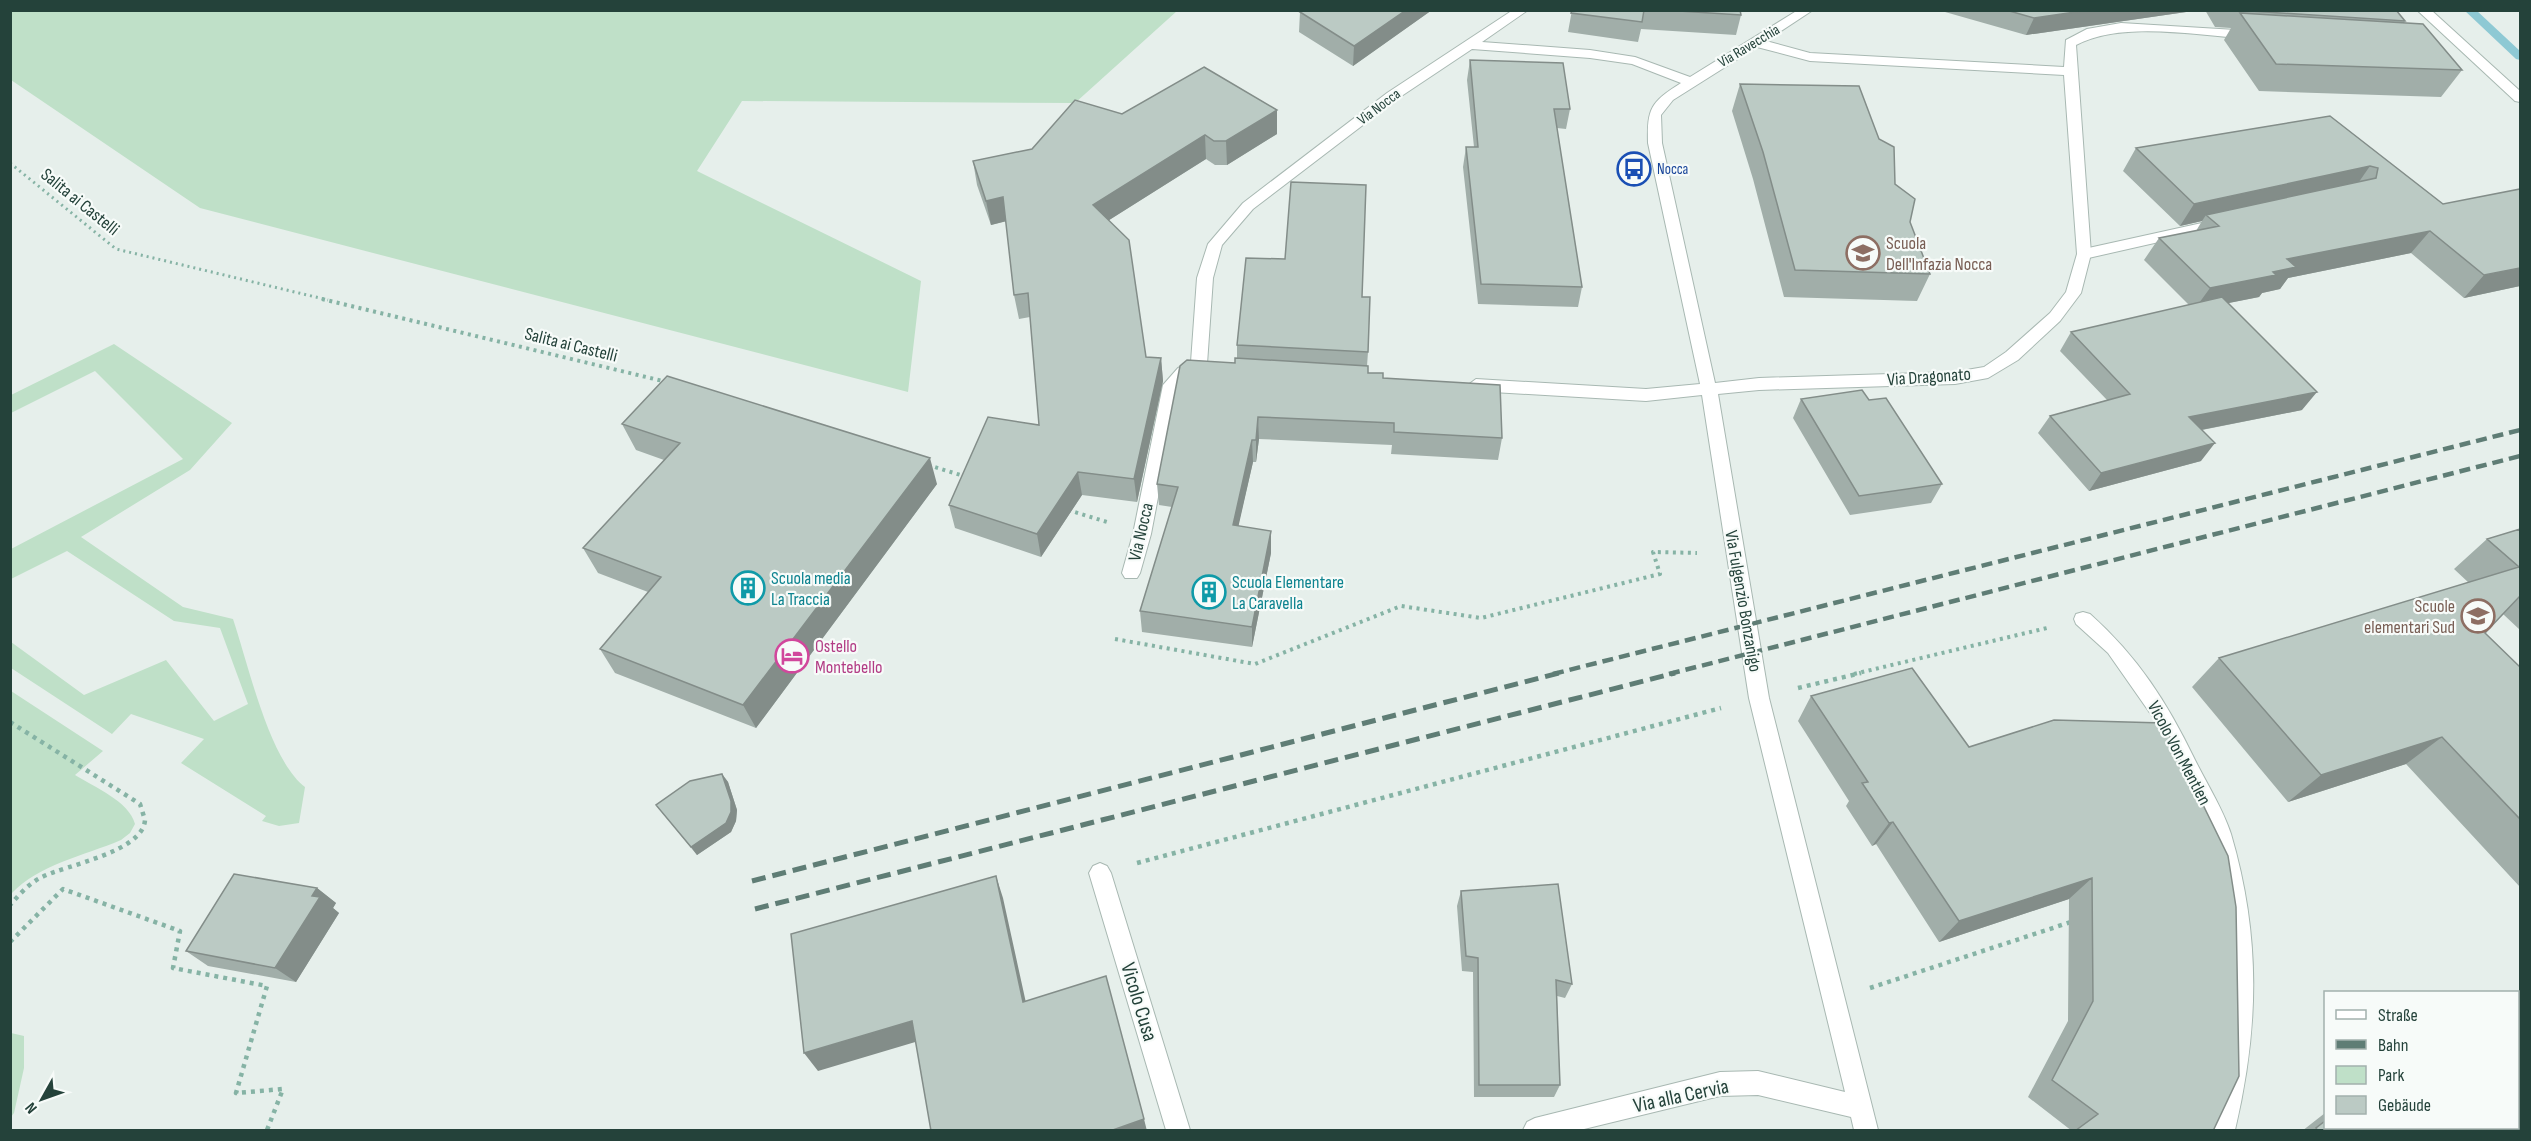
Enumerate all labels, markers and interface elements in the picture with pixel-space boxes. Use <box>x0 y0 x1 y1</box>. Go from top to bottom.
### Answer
street label: Via Ravecchia <box>1715 20 1784 72</box>
street label: Via Nocca <box>1354 85 1404 129</box>
bus stop icon: Nocca <box>1616 151 1652 187</box>
place label: Nocca <box>1657 160 1689 179</box>
street label: Salita ai Castelli <box>37 164 123 240</box>
place label: Scuola Dell'Infazia Nocca <box>1886 233 1992 275</box>
school or university icon: Scuola Dell'Infazia Nocca <box>1845 235 1881 271</box>
street label: Salita ai Castelli <box>522 323 620 367</box>
street label: Via Dragonato <box>1886 364 1972 390</box>
street label: Via Nocca <box>1124 501 1158 563</box>
street label: Via Fulgenzio Bonzanigo <box>1720 529 1766 673</box>
place label: Scuola media La Traccia <box>771 568 851 610</box>
building icon: Scuola media La Traccia <box>730 570 766 606</box>
place label: Scuola Elementare La Caravella <box>1232 572 1344 614</box>
building icon: Scuola Elementare La Caravella <box>1191 574 1227 610</box>
place label: Scuole elementari Sud <box>2364 596 2455 638</box>
school or university icon: Scuole elementari Sud <box>2460 598 2496 634</box>
place label: Ostello Montebello <box>815 636 882 678</box>
hotel icon: Ostello Montebello <box>774 638 810 674</box>
street label: Vicolo Von Mentlen <box>2143 697 2215 809</box>
street label: Vicolo Cusa <box>1115 960 1163 1044</box>
legend <box>2324 991 2519 1129</box>
text: Straße <box>2378 1005 2418 1026</box>
text: Bahn <box>2378 1035 2408 1056</box>
text: Park <box>2378 1065 2404 1086</box>
north arrow <box>12 1069 72 1129</box>
street label: Via alla Cervia <box>1631 1074 1731 1118</box>
text: Gebäude <box>2378 1095 2431 1116</box>
text: N <box>22 1098 42 1117</box>

